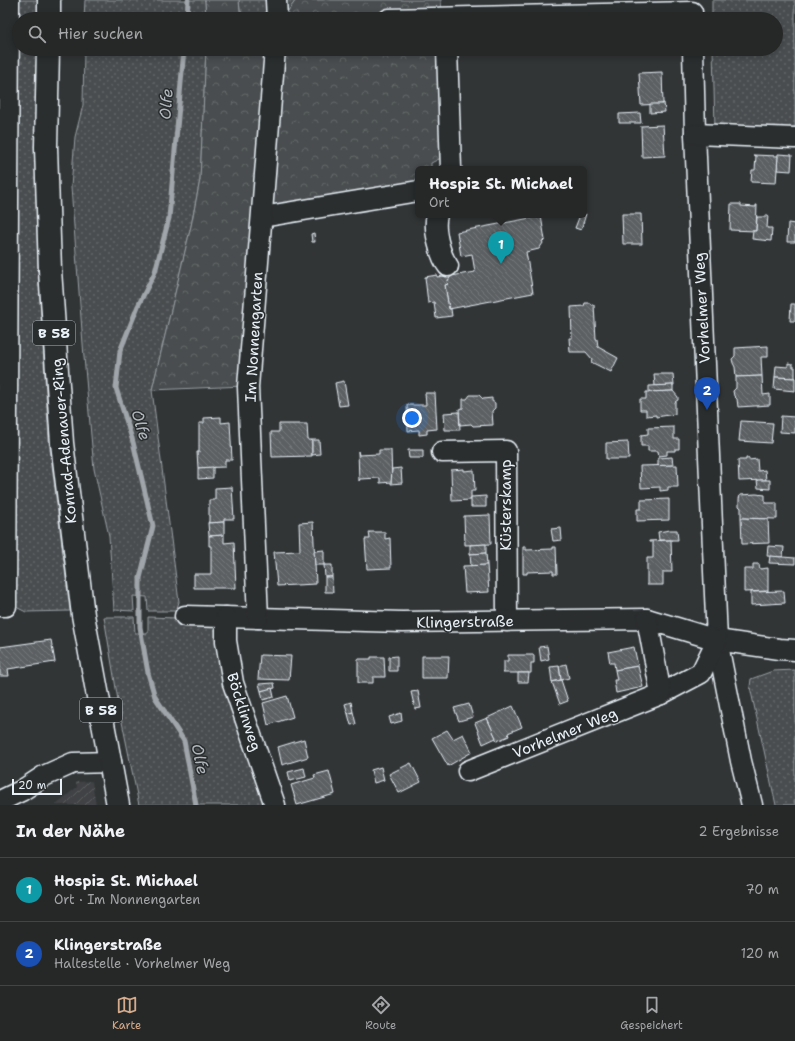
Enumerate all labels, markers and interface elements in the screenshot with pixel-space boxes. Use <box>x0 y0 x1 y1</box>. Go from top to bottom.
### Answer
search box <box>12 12 783 56</box>
icon: search <box>26 23 48 45</box>
text: Hier suchen <box>58 24 143 44</box>
water label: Olfe <box>154 88 178 120</box>
popup <box>415 166 587 218</box>
text: Hospiz St. Michael <box>429 174 573 194</box>
text: Ort <box>429 194 450 211</box>
pin: 1 <box>488 231 514 264</box>
street label: Vorhelmer Weg <box>689 252 715 364</box>
street label: Im Nonnengarten <box>241 271 267 403</box>
road number: B 58 <box>33 321 75 345</box>
street label: Konrad-Adenauer-Ring <box>47 357 81 525</box>
pin: 2 <box>694 377 720 410</box>
water label: Olfe <box>126 407 156 443</box>
your location <box>402 408 422 428</box>
street label: Küsterskamp <box>496 459 516 551</box>
street label: Klingerstraße <box>416 611 514 633</box>
street label: Böcklinweg <box>222 670 266 754</box>
road number: B 58 <box>80 698 122 722</box>
street label: Vorhelmer Weg <box>510 703 620 763</box>
water label: Olfe <box>187 742 213 776</box>
scale bar <box>12 777 62 796</box>
text: 20 m <box>18 778 46 793</box>
text: In der Nähe <box>16 820 125 842</box>
text: 2 Ergebnisse <box>699 823 779 840</box>
text: Hospiz St. Michael <box>54 871 198 891</box>
text: 1 <box>26 881 32 898</box>
text: 70 m <box>745 881 779 898</box>
text: Ort · Im Nonnengarten <box>54 891 200 908</box>
text: Klingerstraße <box>54 935 162 955</box>
text: 2 <box>24 945 34 962</box>
text: 120 m <box>741 945 779 962</box>
text: Haltestelle · Vorhelmer Weg <box>54 955 230 972</box>
tab: Karte <box>112 994 141 1033</box>
tab: Route <box>365 994 396 1033</box>
tab: Gespeichert <box>620 994 683 1033</box>

